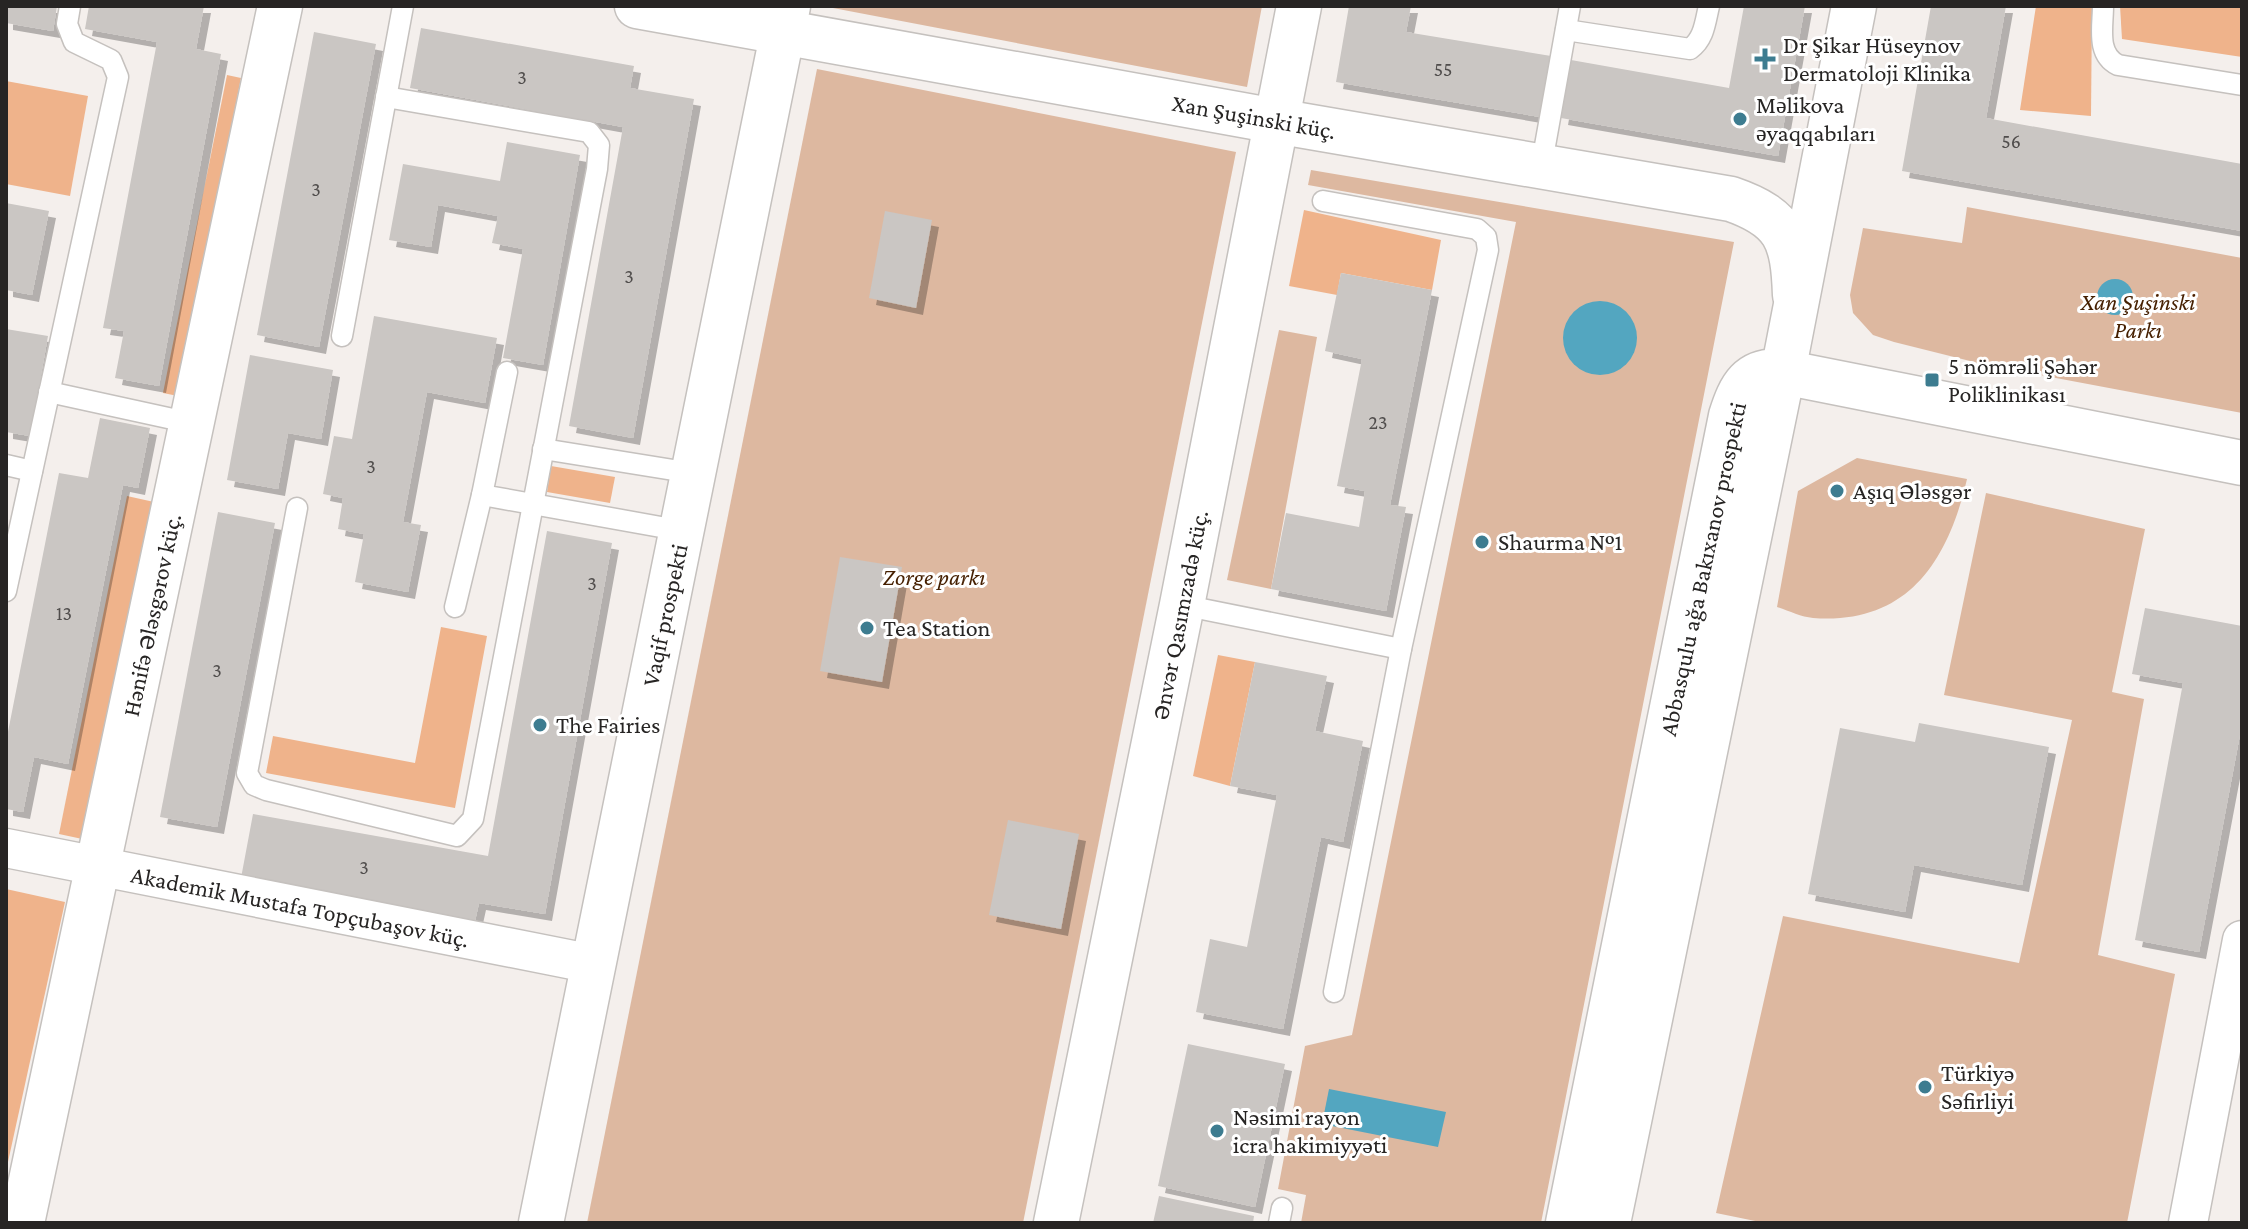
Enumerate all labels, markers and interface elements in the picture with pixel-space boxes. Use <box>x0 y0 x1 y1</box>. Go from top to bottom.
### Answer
place label: Dr Şikar Hüseynov Dermatoloji Klinika <box>1783 31 1971 86</box>
marker: Dr Şikar Hüseynov Dermatoloji Klinika <box>1754 48 1776 70</box>
house number: 55 <box>1434 58 1452 80</box>
house number: 3 <box>517 66 527 88</box>
street label: Xan Şuşinski küç. <box>1170 89 1338 144</box>
place label: Mәlikova әyaqqabıları <box>1756 91 1875 146</box>
marker: Mәlikova әyaqqabıları <box>1731 110 1749 128</box>
house number: 56 <box>2001 130 2021 152</box>
house number: 3 <box>311 178 321 200</box>
house number: 3 <box>624 265 634 287</box>
park label: Xan Şuşinski Parkı <box>2080 288 2196 343</box>
place label: 5 nömrəli Şəhər Poliklinikası <box>1948 352 2098 407</box>
marker: 5 nömrəli Şəhər Poliklinikası <box>1923 371 1941 389</box>
street label: Abbasqulu ağa Bakıxanov prospekti <box>1654 399 1751 738</box>
house number: 23 <box>1368 411 1388 433</box>
house number: 3 <box>366 455 376 477</box>
place label: Aşıq Ələsgər <box>1853 477 1972 504</box>
marker: Aşıq Ələsgər <box>1828 482 1846 500</box>
street label: Ənvər Qasımzadə küç. <box>1146 508 1213 722</box>
street label: Hənifə Ələsgərov küç. <box>117 511 186 719</box>
place label: Shaurma №1 <box>1498 528 1623 555</box>
marker: Shaurma №1 <box>1473 533 1491 551</box>
street label: Vaqif prospekti <box>636 541 693 688</box>
park label: Zorge parkı <box>883 563 985 590</box>
house number: 3 <box>587 572 597 594</box>
house number: 13 <box>56 602 72 624</box>
place label: Tea Station <box>883 614 991 641</box>
marker: Tea Station <box>858 619 876 637</box>
house number: 3 <box>212 659 222 681</box>
place label: The Fairies <box>556 711 660 738</box>
marker: The Fairies <box>531 716 549 734</box>
house number: 3 <box>359 856 369 878</box>
street label: Akademik Mustafa Topçubaşov küç. <box>129 860 471 953</box>
place label: Türkiyə Səfirliyi <box>1941 1059 2014 1114</box>
marker: Türkiyə Səfirliyi <box>1916 1078 1934 1096</box>
place label: Nəsimi rayon icra hakimiyyəti <box>1233 1103 1387 1158</box>
marker: Nəsimi rayon icra hakimiyyəti <box>1208 1122 1226 1140</box>

